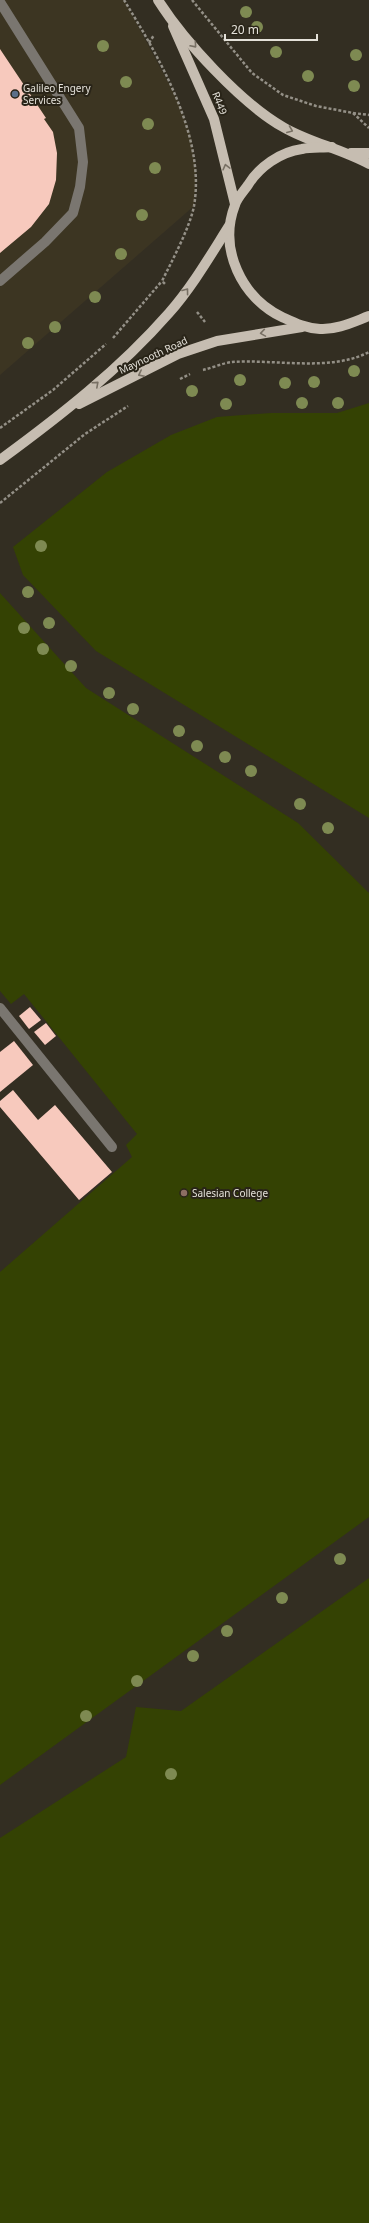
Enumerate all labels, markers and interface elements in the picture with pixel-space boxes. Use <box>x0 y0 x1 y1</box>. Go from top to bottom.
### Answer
scale bar <box>225 16 317 42</box>
text: 20 m <box>231 21 259 38</box>
one-way arrow <box>189 40 196 48</box>
place label: Galileo Engery Services <box>23 81 92 107</box>
marker: Galileo Engery Services <box>10 89 20 99</box>
street label: R449 <box>209 90 231 117</box>
one-way arrow <box>287 126 294 134</box>
one-way arrow <box>222 163 231 170</box>
one-way arrow <box>181 288 188 295</box>
one-way arrow <box>260 328 266 337</box>
street label: Maynooth Road <box>116 333 190 377</box>
one-way arrow <box>138 369 145 376</box>
one-way arrow <box>92 382 99 389</box>
place label: Salesian College <box>192 1186 268 1200</box>
marker: Salesian College <box>179 1188 189 1198</box>

